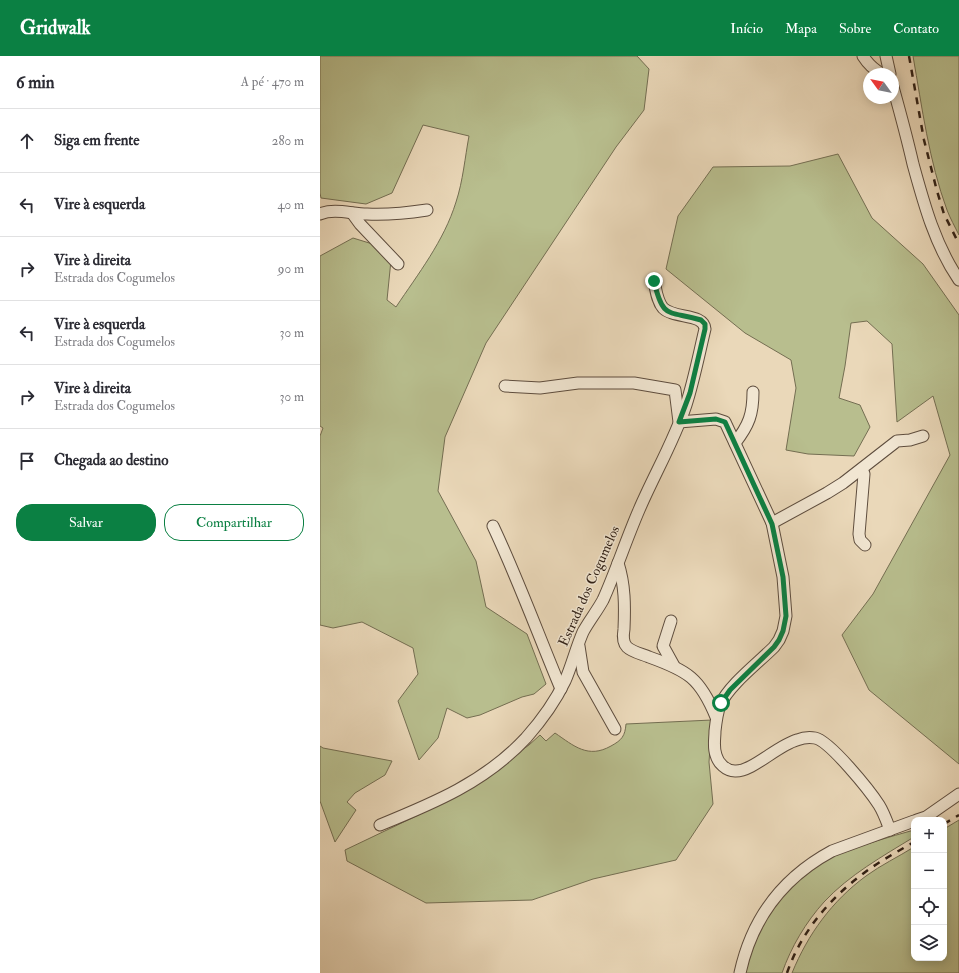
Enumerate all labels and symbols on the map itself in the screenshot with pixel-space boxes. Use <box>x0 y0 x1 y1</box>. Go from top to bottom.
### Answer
north arrow <box>863 68 899 104</box>
route end <box>645 272 663 290</box>
street label: Estrada dos Cogumelos <box>555 523 623 649</box>
route start <box>712 694 730 712</box>

